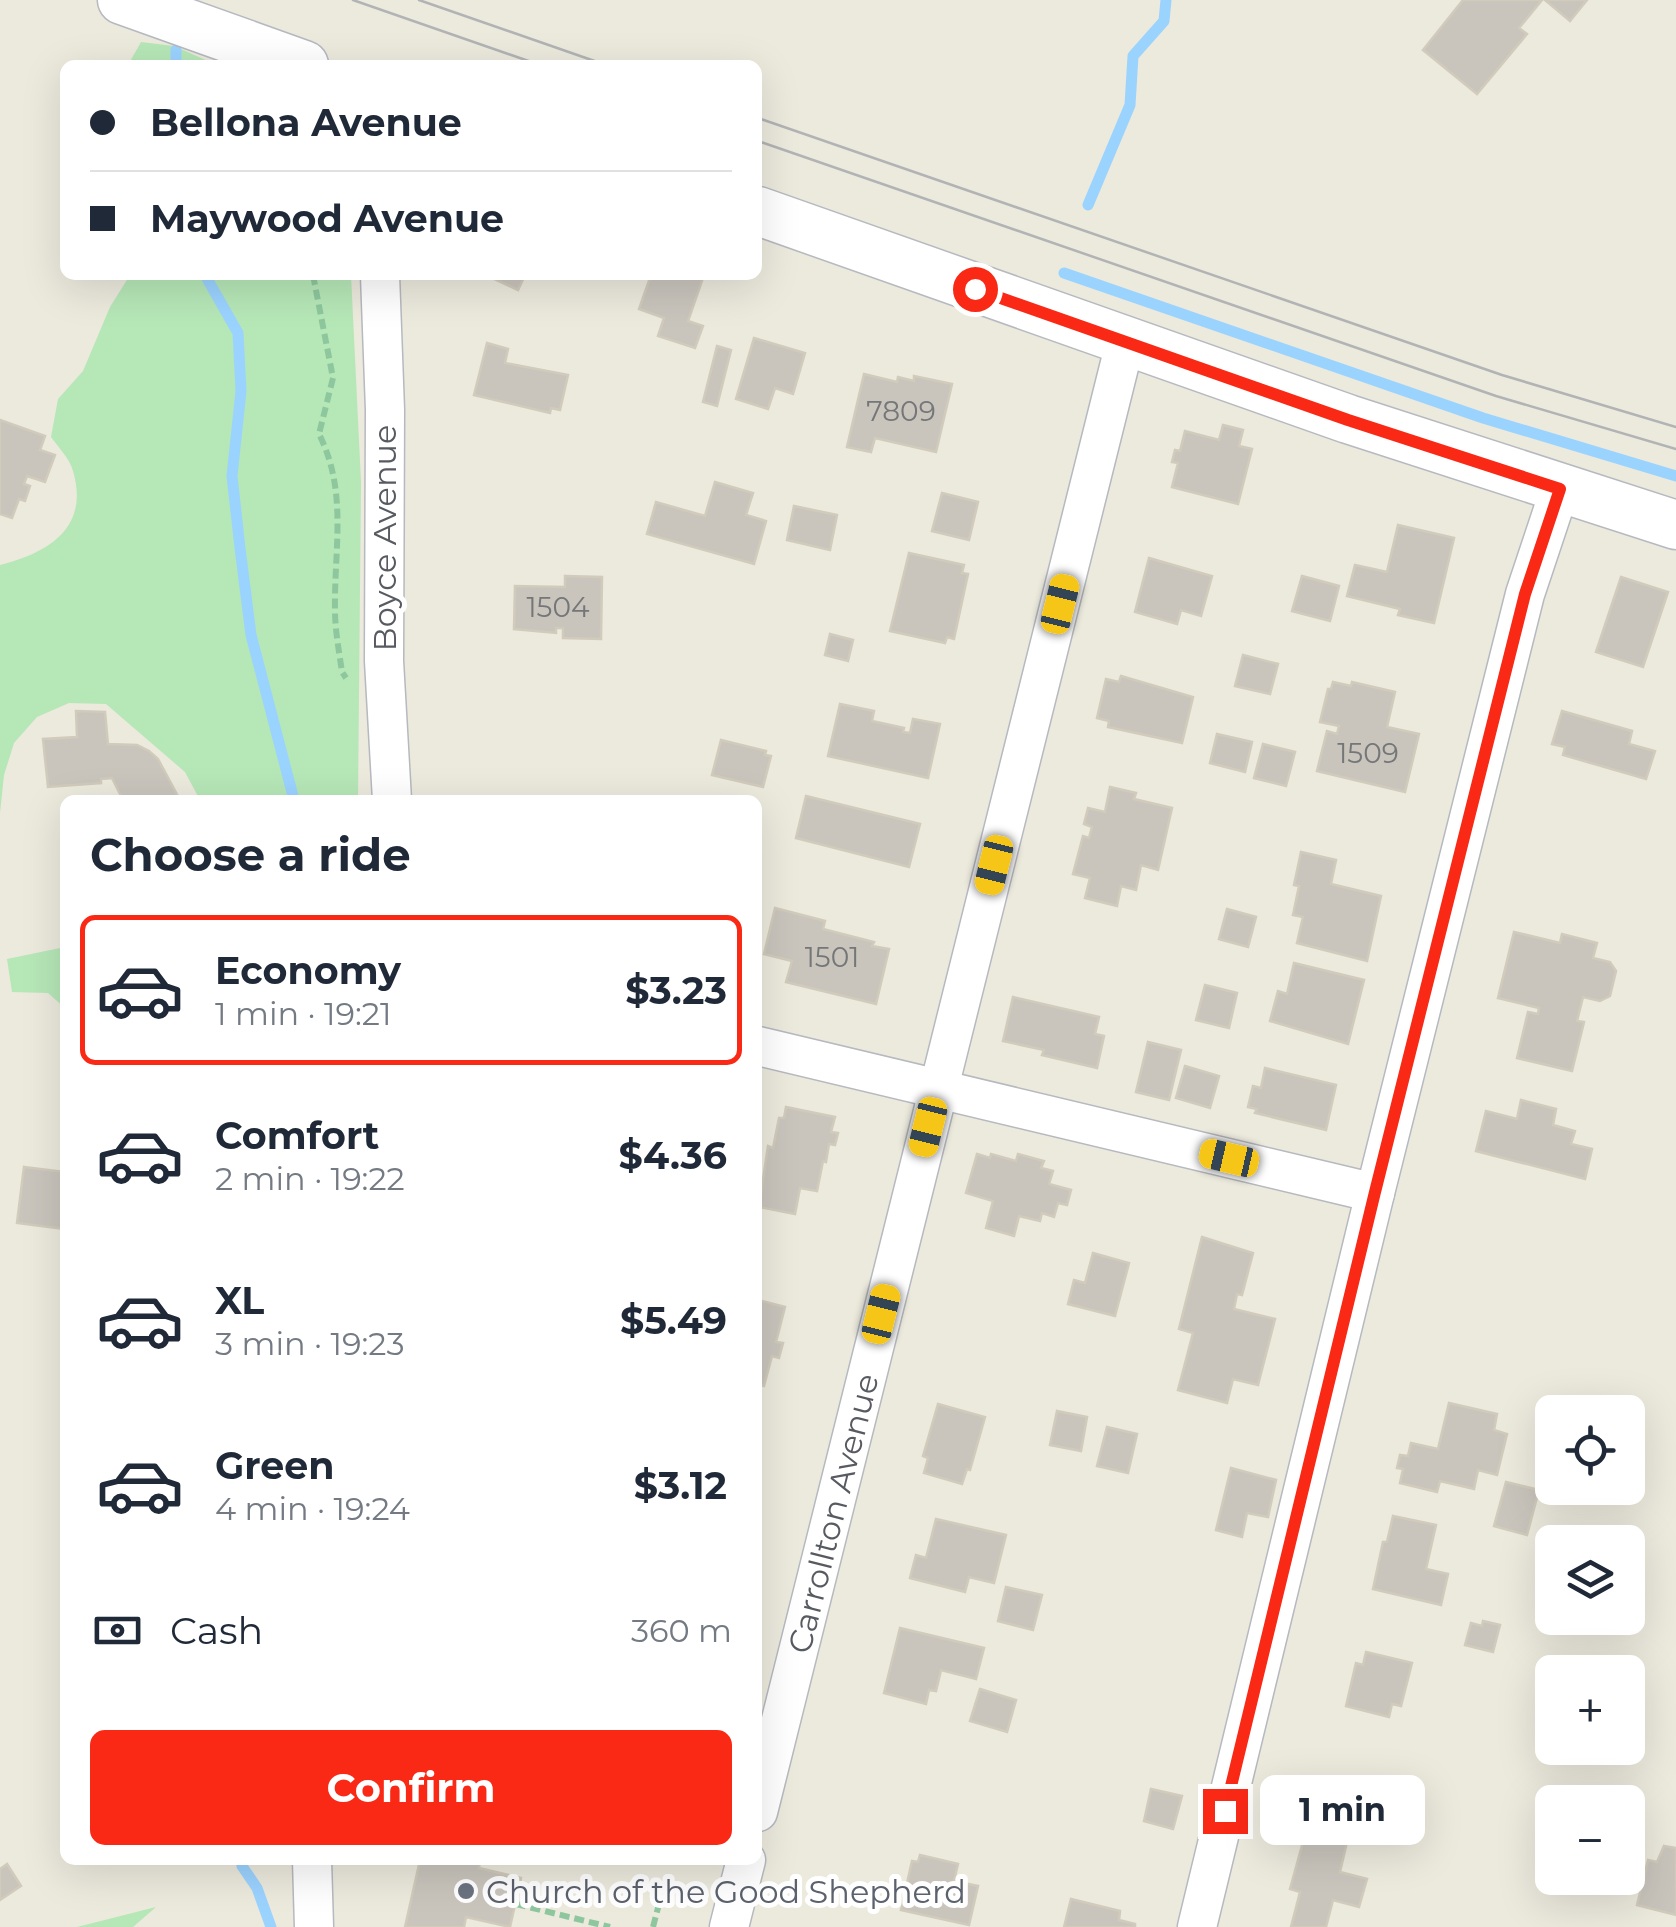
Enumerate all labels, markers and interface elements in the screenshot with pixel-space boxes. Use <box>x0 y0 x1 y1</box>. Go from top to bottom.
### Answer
text: Bellona Avenue <box>150 99 462 146</box>
text: Maywood Avenue <box>150 195 504 242</box>
route start <box>953 267 998 312</box>
house number: 7809 <box>866 394 936 428</box>
street label: Boyce Avenue <box>365 425 404 651</box>
car <box>1038 571 1082 637</box>
house number: 1504 <box>526 590 590 624</box>
house number: 1509 <box>1337 736 1399 770</box>
text: Choose a ride <box>90 827 411 882</box>
car <box>972 832 1016 898</box>
house number: 1501 <box>805 940 859 974</box>
icon: car <box>95 945 185 1035</box>
text: Economy <box>215 947 401 994</box>
text: $3.23 <box>625 967 727 1014</box>
text: 1 min · 19:21 <box>215 994 392 1033</box>
car <box>906 1094 950 1160</box>
icon: car <box>95 1110 185 1200</box>
text: Comfort <box>215 1112 379 1159</box>
text: $4.36 <box>618 1132 727 1179</box>
car <box>1196 1137 1262 1179</box>
text: 2 min · 19:22 <box>215 1159 405 1198</box>
icon: car <box>95 1275 185 1365</box>
text: XL <box>215 1277 264 1324</box>
car <box>859 1281 903 1347</box>
text: $5.49 <box>620 1297 727 1344</box>
text: 3 min · 19:23 <box>215 1324 405 1363</box>
street label: Carrollton Avenue <box>779 1369 886 1657</box>
map controls <box>1535 1395 1645 1895</box>
button: locate <box>1535 1395 1645 1505</box>
icon: car <box>95 1440 185 1530</box>
text: Green <box>215 1442 335 1489</box>
text: $3.12 <box>634 1462 727 1509</box>
text: 4 min · 19:24 <box>215 1489 410 1528</box>
button: layers <box>1535 1525 1645 1635</box>
icon: cash <box>90 1603 145 1658</box>
text: Cash <box>170 1607 263 1654</box>
text: 360 m <box>631 1611 732 1650</box>
button: + <box>1535 1655 1645 1765</box>
button: Confirm <box>90 1730 732 1845</box>
callout: 1 min <box>1260 1776 1425 1846</box>
button: − <box>1535 1785 1645 1895</box>
route end <box>1203 1789 1248 1834</box>
text: 1 min <box>1299 1790 1386 1829</box>
place label: Church of the Good Shepherd <box>486 1872 966 1911</box>
marker: Church of the Good Shepherd <box>455 1880 477 1902</box>

